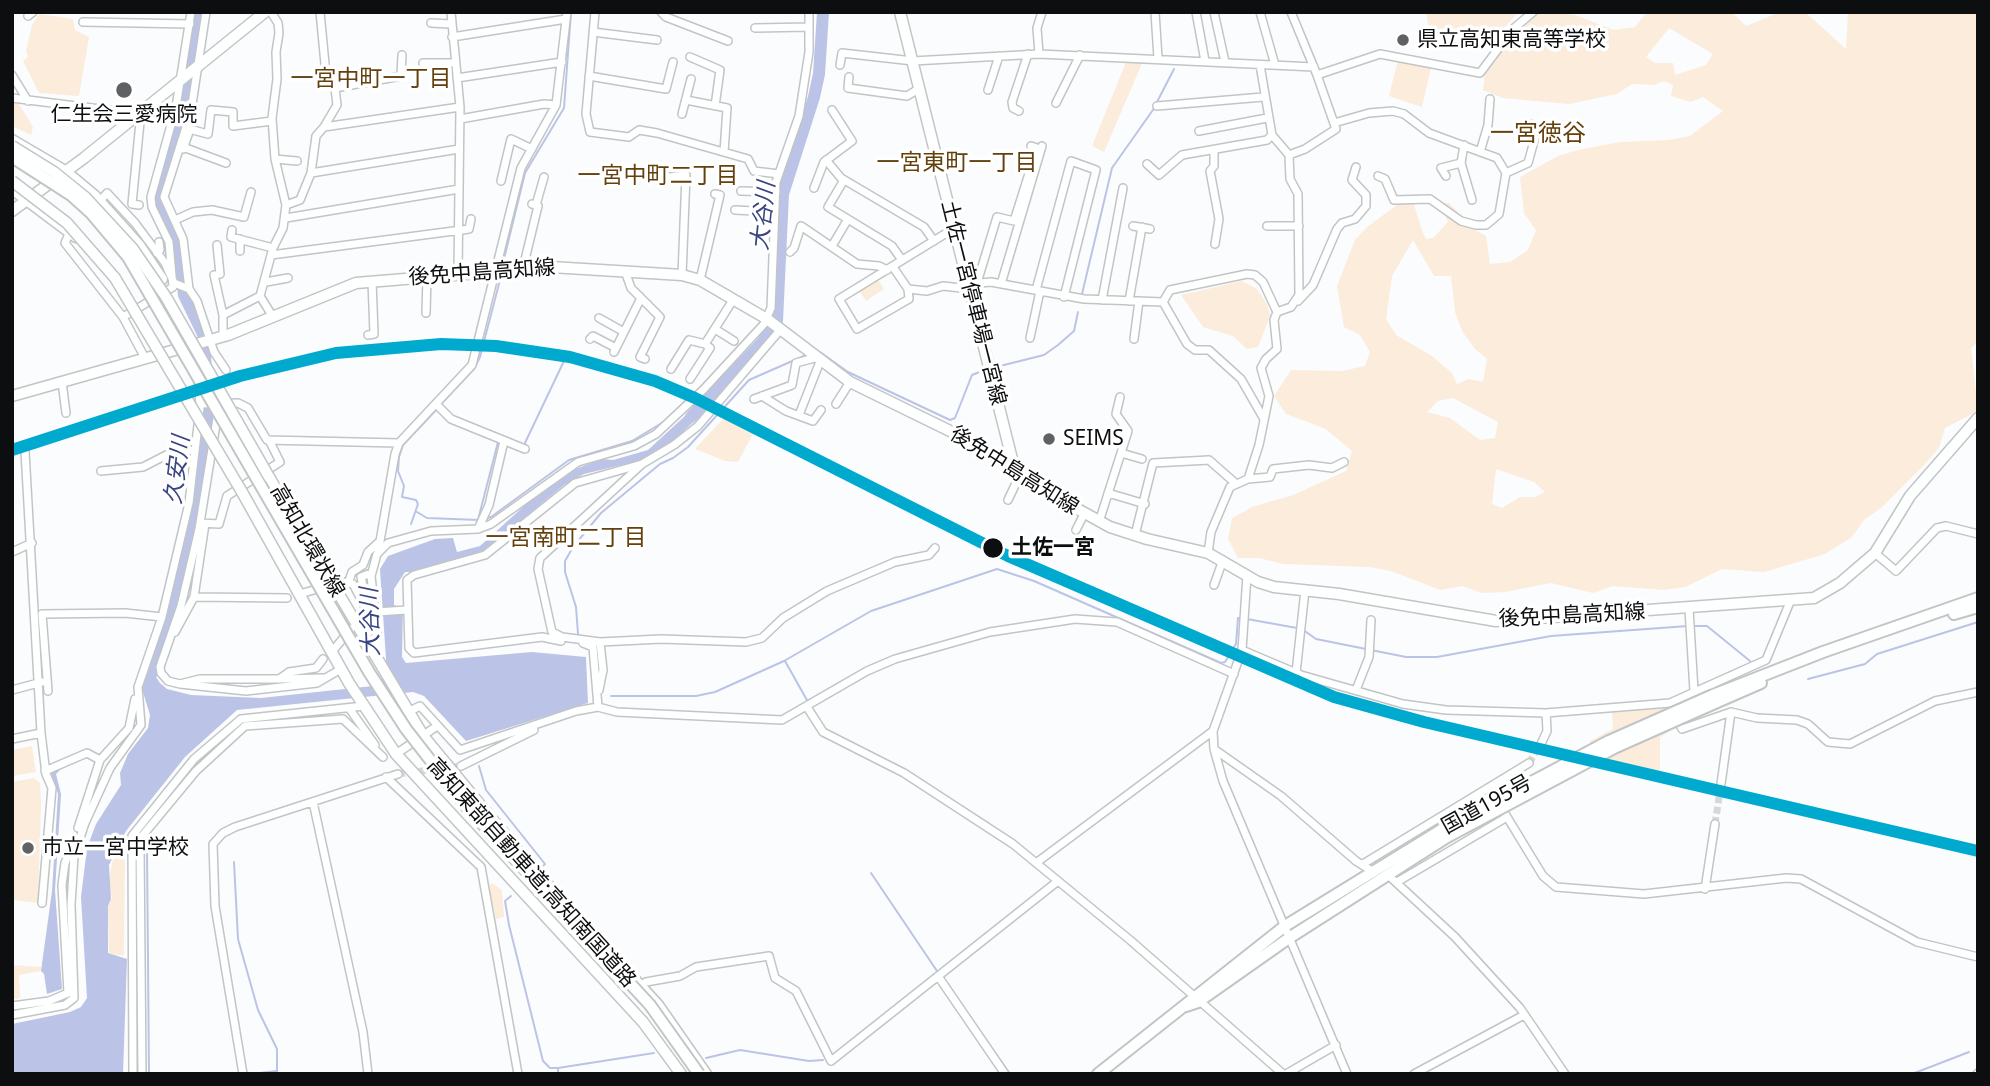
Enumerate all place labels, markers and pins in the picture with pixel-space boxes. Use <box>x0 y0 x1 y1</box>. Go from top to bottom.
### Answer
place label: 県立高知東高等学校 <box>1417 27 1606 53</box>
marker: 県立高知東高等学校 <box>1395 32 1411 48</box>
marker: 仁生会三愛病院 <box>114 80 134 100</box>
place label: 仁生会三愛病院 <box>51 102 197 128</box>
place label: SEIMS <box>1063 426 1124 452</box>
marker: SEIMS <box>1041 431 1057 447</box>
place label: 土佐一宮 <box>1011 535 1095 561</box>
marker: 土佐一宮 <box>981 536 1005 560</box>
place label: 市立一宮中学校 <box>42 835 189 861</box>
marker: 市立一宮中学校 <box>20 840 36 856</box>

